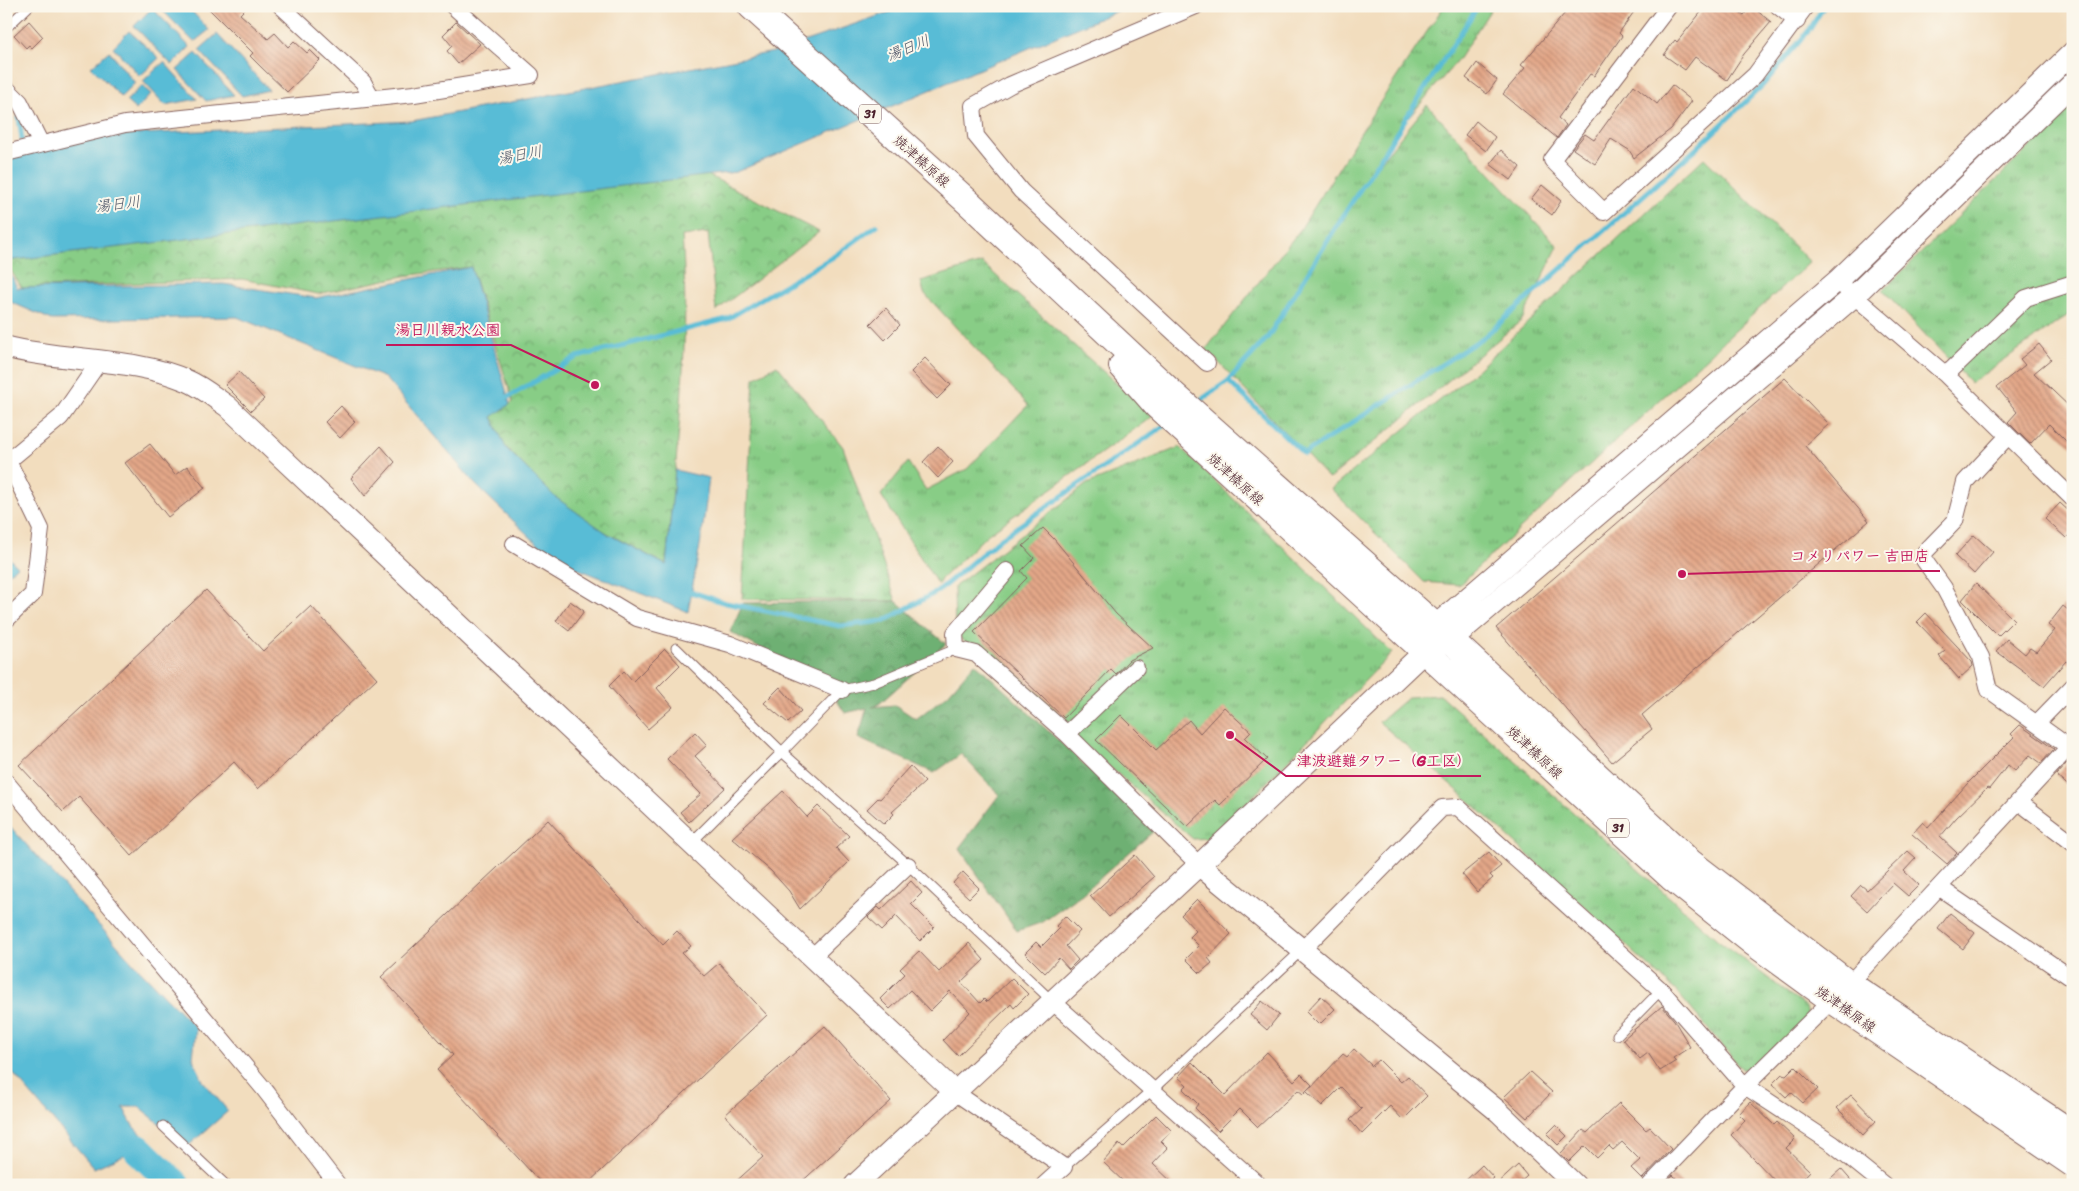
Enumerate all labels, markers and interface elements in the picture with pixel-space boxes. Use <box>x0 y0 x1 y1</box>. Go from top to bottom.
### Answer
water label: 湯日川 <box>882 28 934 68</box>
road number: 31 <box>859 105 881 124</box>
street label: 焼津榛原線 <box>887 129 956 194</box>
water label: 湯日川 <box>495 138 545 172</box>
water label: 湯日川 <box>94 188 142 220</box>
callout: 湯日川親水公園 <box>386 315 511 345</box>
text: 湯日川親水公園 <box>395 317 501 343</box>
street label: 焼津榛原線 <box>1201 447 1270 512</box>
callout: コメリパワー 吉田店 <box>1781 541 1940 571</box>
text: コメリパワー 吉田店 <box>1791 543 1929 569</box>
street label: 焼津榛原線 <box>1501 719 1569 785</box>
callout: 津波避難タワー（G工区） <box>1286 746 1481 776</box>
text: 津波避難タワー（G工区） <box>1297 748 1471 774</box>
road number: 31 <box>1607 818 1629 838</box>
street label: 焼津榛原線 <box>1810 979 1882 1040</box>

